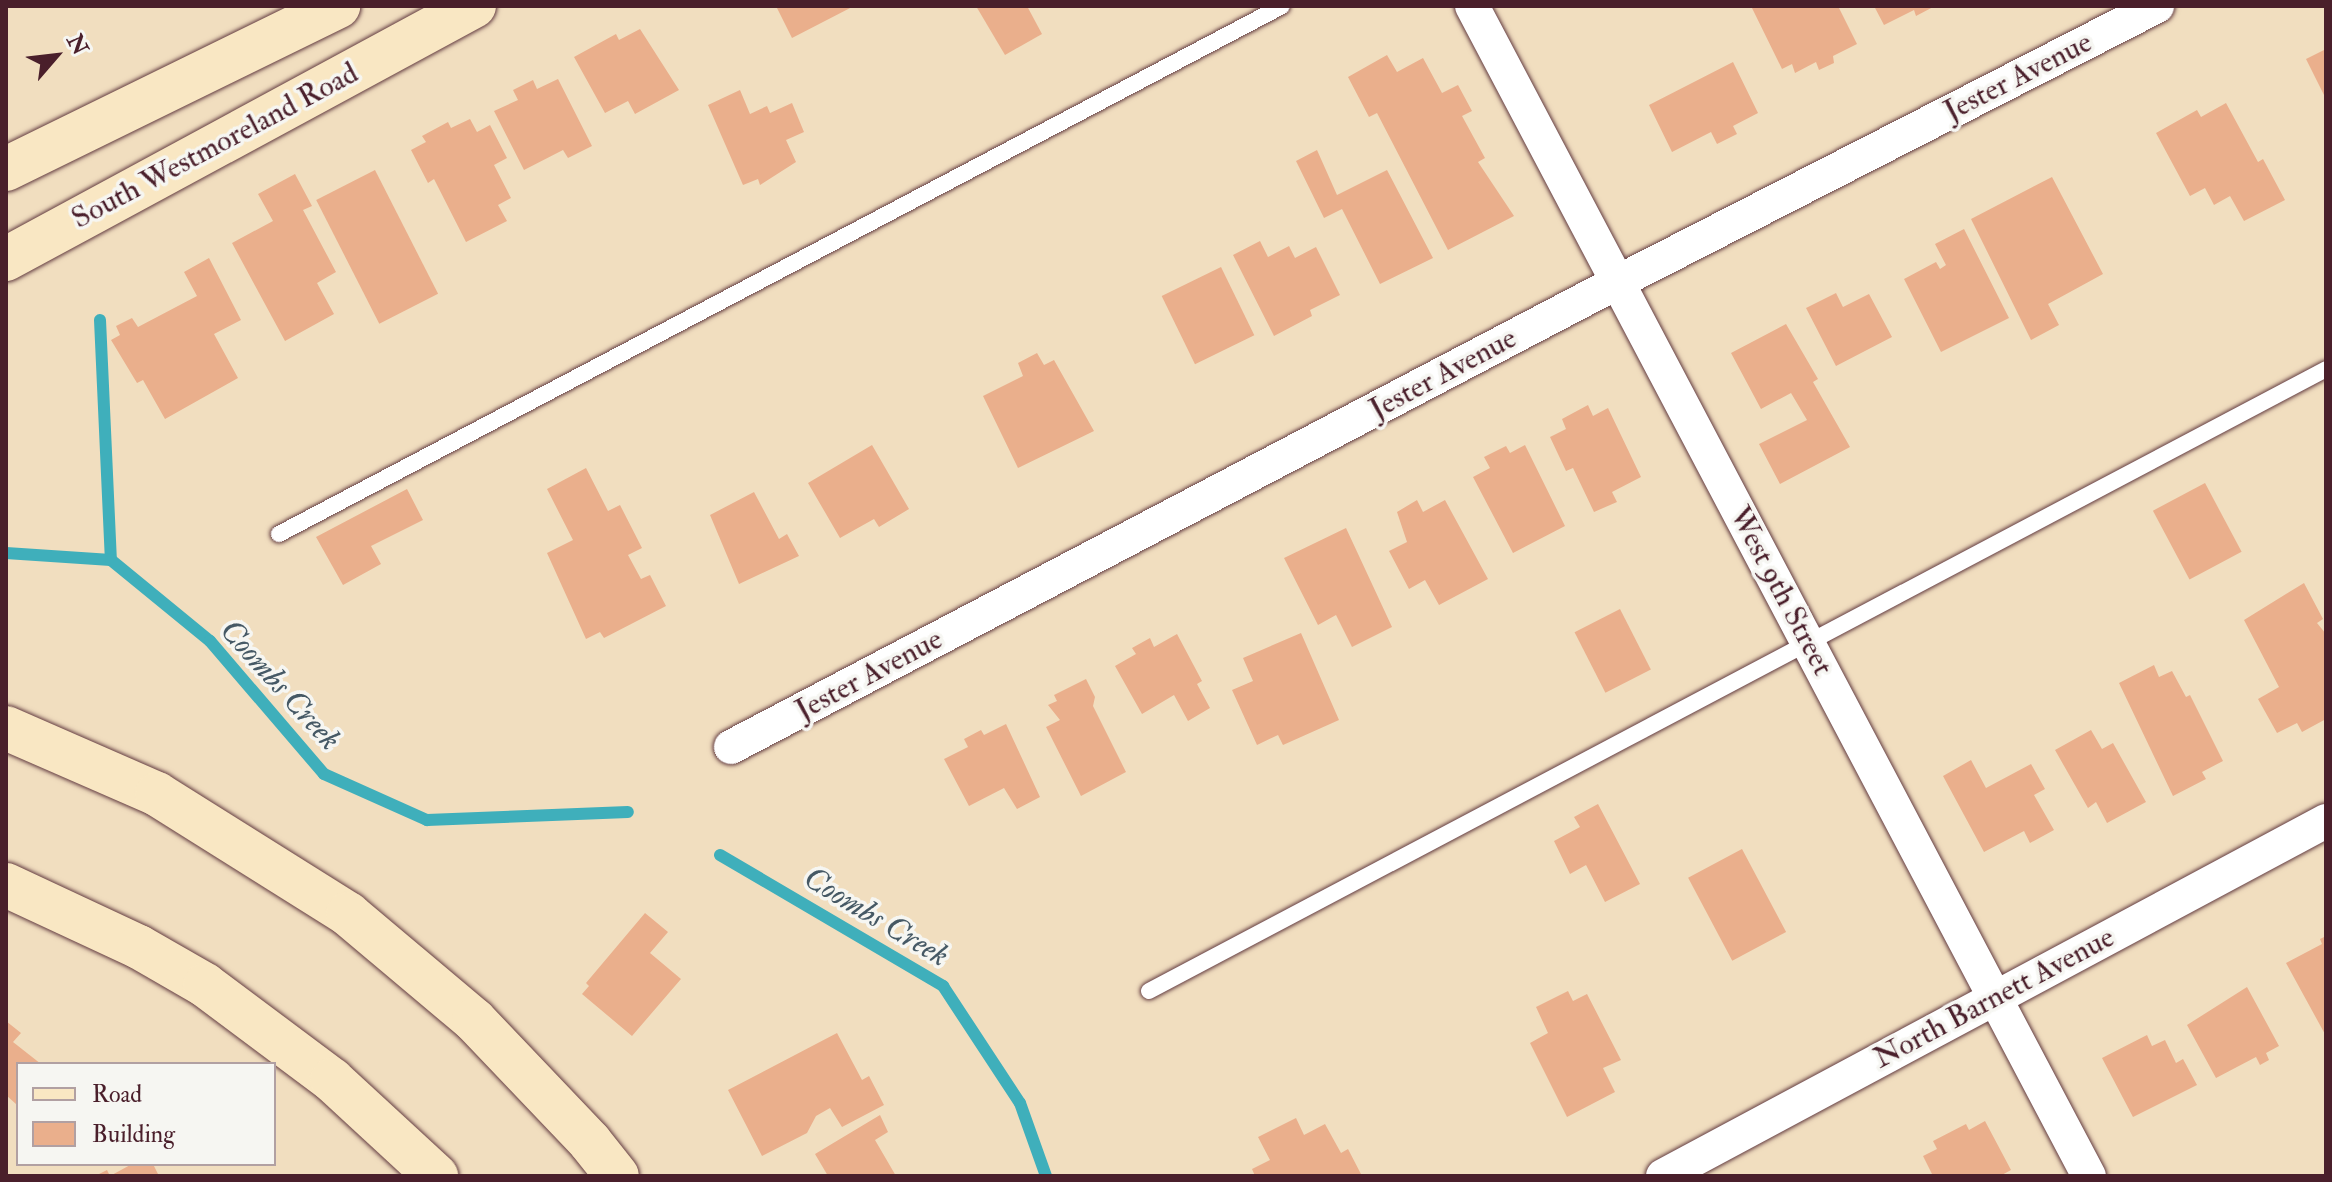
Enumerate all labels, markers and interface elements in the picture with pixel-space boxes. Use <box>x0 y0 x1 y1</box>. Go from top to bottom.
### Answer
north arrow <box>16 16 96 96</box>
street label: Jester Avenue <box>1938 24 2098 130</box>
text: N <box>60 29 94 60</box>
street label: South Westmoreland Road <box>66 55 364 237</box>
street label: Jester Avenue <box>1363 320 1523 428</box>
street label: West 9th Street <box>1721 500 1841 682</box>
water label: Coombs Creek <box>211 612 349 758</box>
street label: Jester Avenue <box>789 621 949 729</box>
water label: Coombs Creek <box>796 859 956 975</box>
street label: North Barnett Avenue <box>1868 919 2120 1077</box>
legend <box>16 1062 276 1166</box>
text: Road <box>92 1079 142 1110</box>
text: Building <box>92 1119 175 1150</box>

